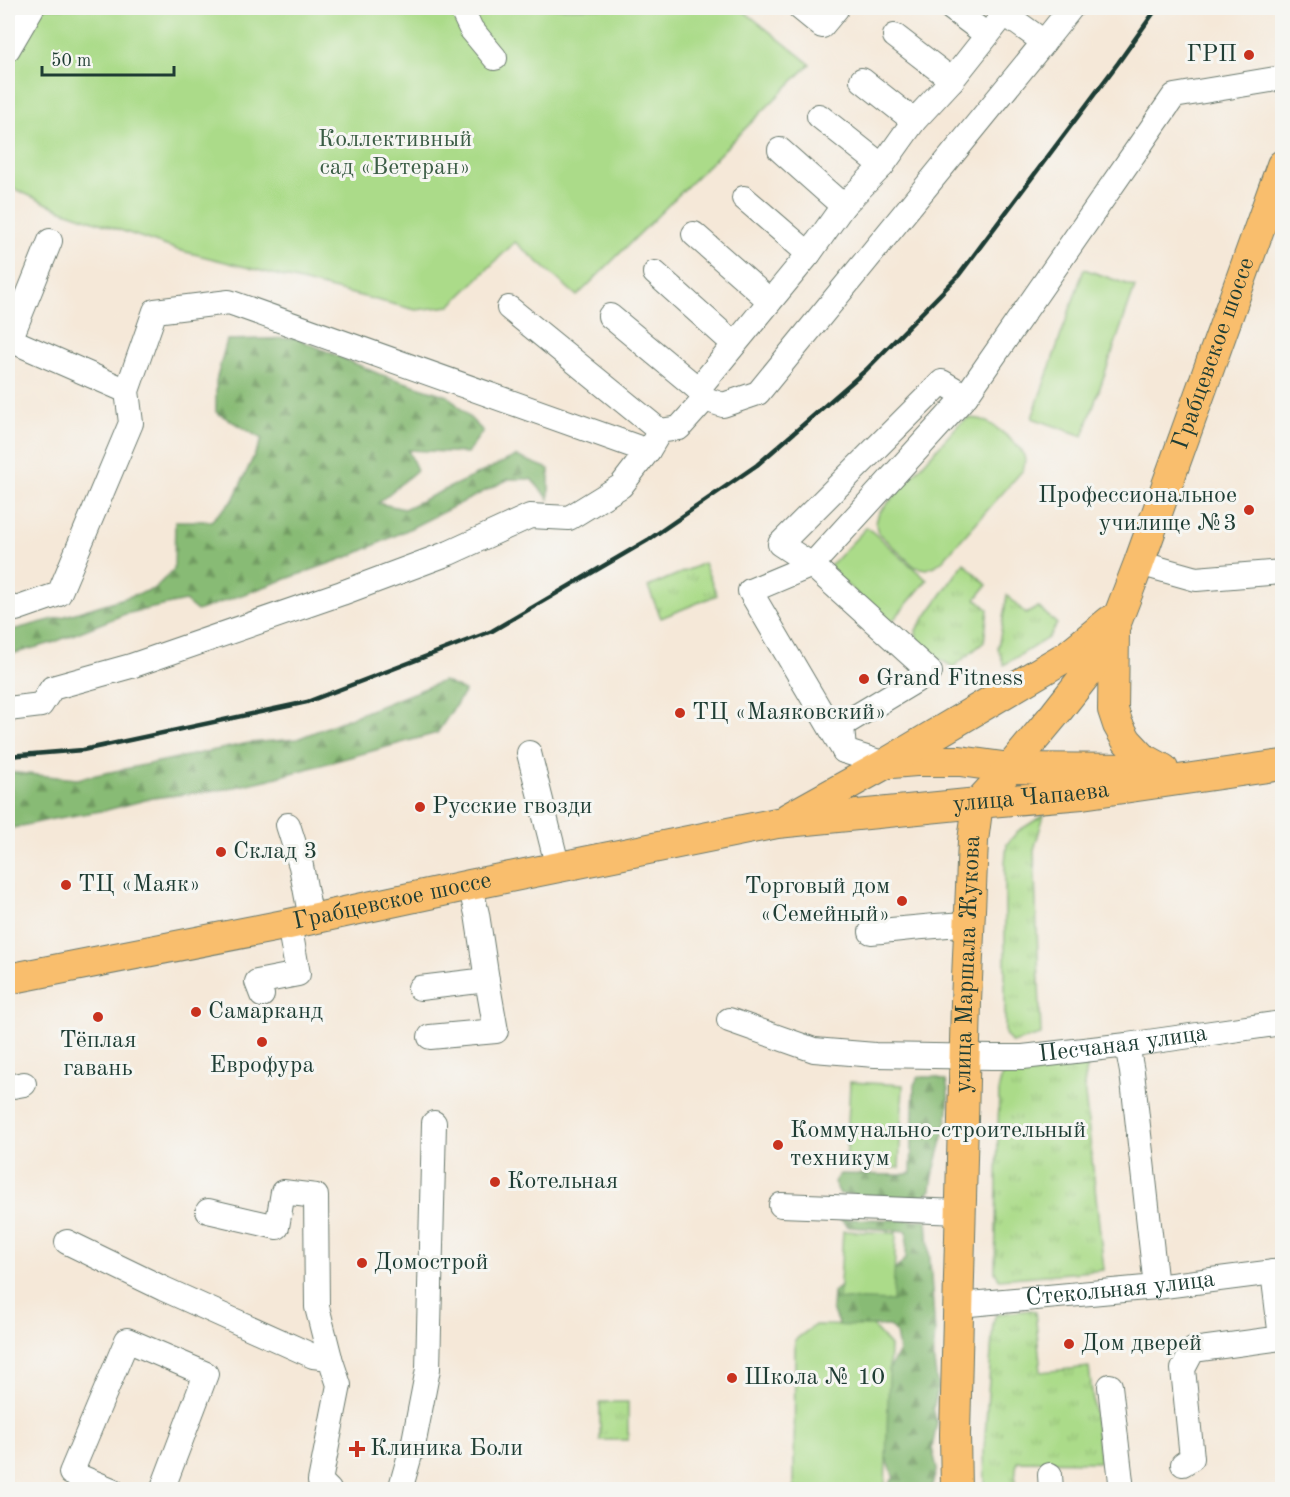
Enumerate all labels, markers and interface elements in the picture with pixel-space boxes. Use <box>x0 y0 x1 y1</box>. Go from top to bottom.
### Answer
scale bar <box>42 39 174 77</box>
place label: ГРП <box>1186 43 1237 67</box>
marker: ГРП <box>1242 48 1256 62</box>
text: 50 m <box>51 52 91 70</box>
park label: Коллективный сад «Ветеран» <box>318 128 472 180</box>
street label: Грабцевское шоссе <box>1169 255 1260 453</box>
place label: Профессиональное училище №3 <box>1038 484 1237 536</box>
marker: Профессиональное училище №3 <box>1242 503 1256 517</box>
place label: Grand Fitness <box>876 667 1023 691</box>
marker: Grand Fitness <box>857 672 871 686</box>
place label: ТЦ «Маяковский» <box>692 701 886 725</box>
marker: ТЦ «Маяковский» <box>673 706 687 720</box>
street label: улица Чапаева <box>952 778 1111 817</box>
place label: Русские гвозди <box>432 795 593 819</box>
marker: Русские гвозди <box>413 800 427 814</box>
street label: улица Маршала Жукова <box>952 835 985 1093</box>
place label: Склад 3 <box>233 840 317 864</box>
marker: Склад 3 <box>214 845 228 859</box>
street label: Грабцевское шоссе <box>291 869 493 935</box>
place label: ТЦ «Маяк» <box>78 873 201 897</box>
place label: Торговый дом «Семейный» <box>745 875 890 927</box>
marker: ТЦ «Маяк» <box>59 878 73 892</box>
marker: Торговый дом «Семейный» <box>895 894 909 908</box>
place label: Самарканд <box>208 1000 323 1024</box>
marker: Самарканд <box>189 1005 203 1019</box>
marker: Тёплая гавань <box>91 1010 105 1024</box>
street label: Песчаная улица <box>1037 1022 1209 1067</box>
place label: Тёплая гавань <box>60 1029 136 1081</box>
marker: Еврофура <box>255 1035 269 1049</box>
place label: Еврофура <box>210 1054 315 1078</box>
place label: Коммунально-строительный техникум <box>790 1119 1086 1171</box>
marker: Коммунально-строительный техникум <box>771 1138 785 1152</box>
place label: Котельная <box>507 1170 618 1194</box>
marker: Котельная <box>488 1175 502 1189</box>
place label: Домострой <box>374 1251 488 1275</box>
marker: Домострой <box>355 1256 369 1270</box>
street label: Стекольная улица <box>1025 1268 1216 1311</box>
place label: Дом дверей <box>1081 1332 1202 1356</box>
marker: Дом дверей <box>1062 1337 1076 1351</box>
place label: Школа № 10 <box>744 1366 885 1390</box>
marker: Школа № 10 <box>725 1371 739 1385</box>
place label: Клиника Боли <box>370 1437 523 1461</box>
marker: Клиника Боли <box>348 1440 366 1458</box>

